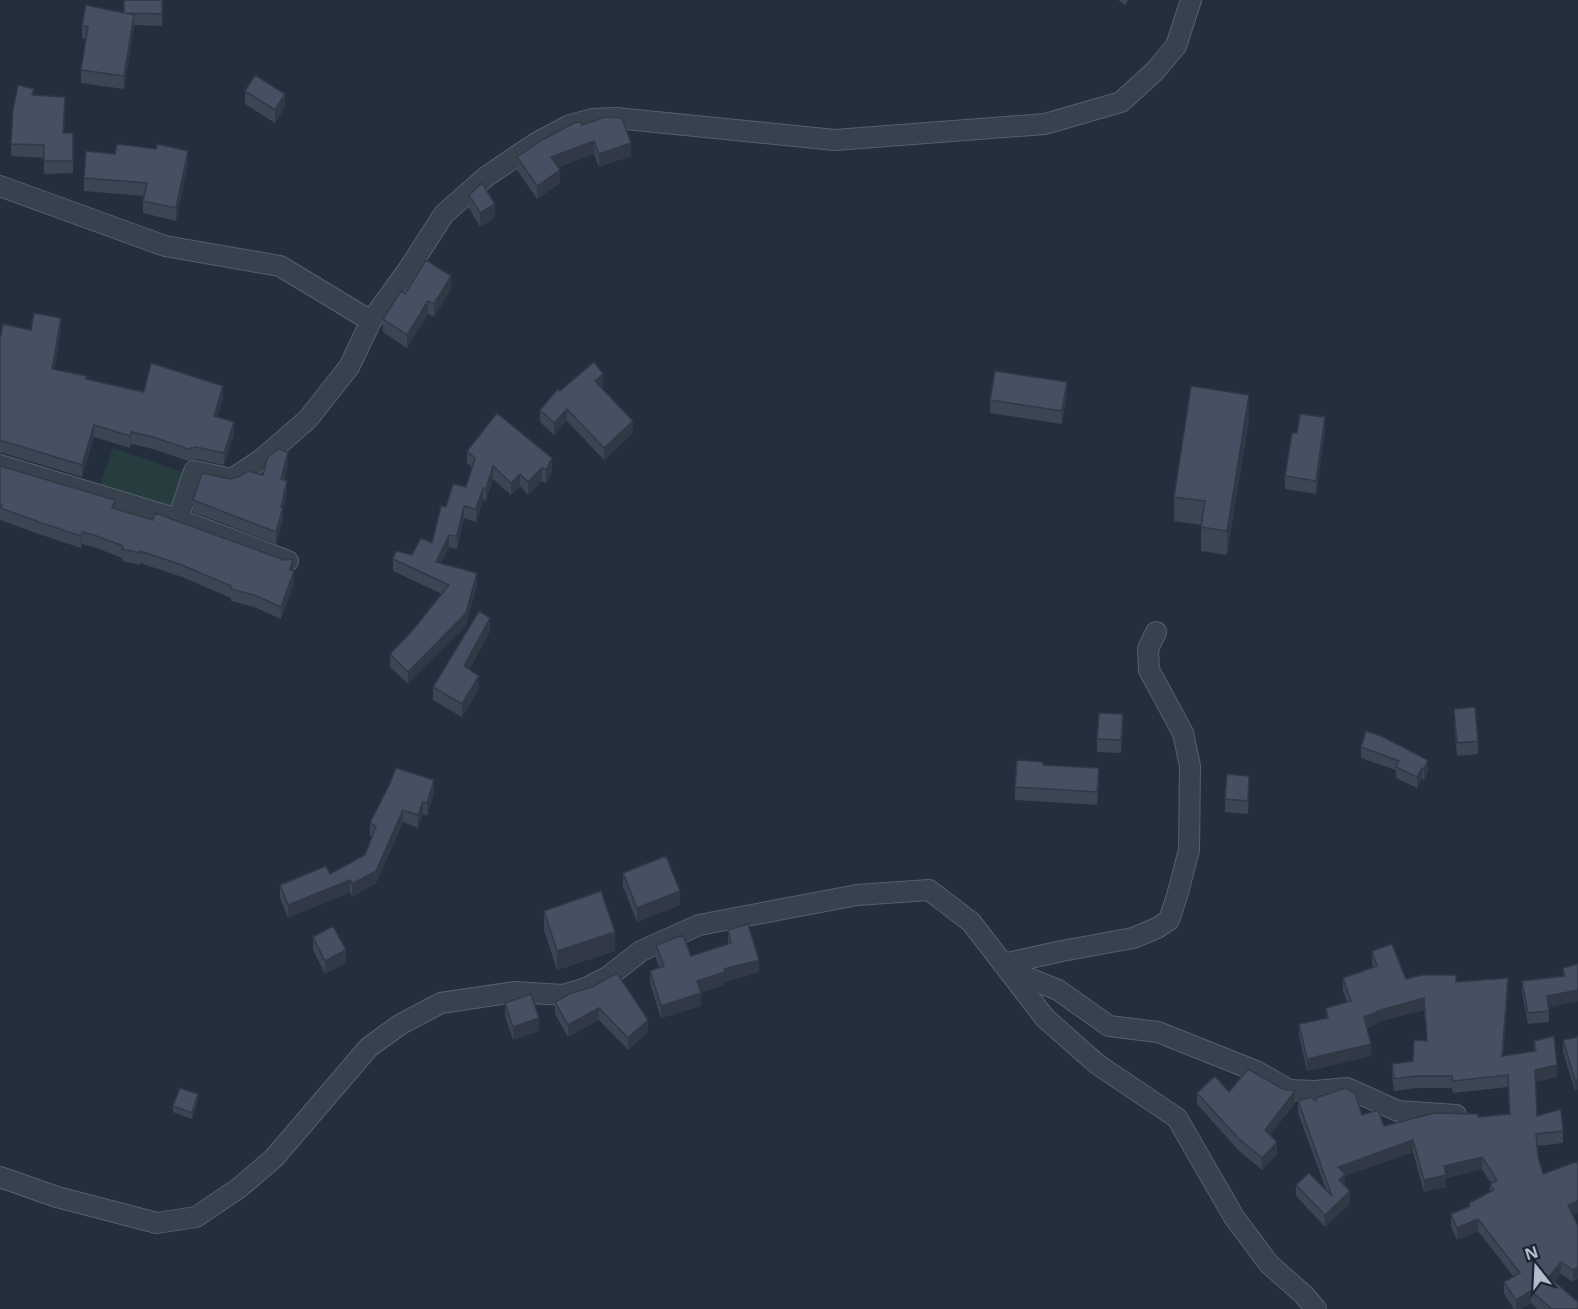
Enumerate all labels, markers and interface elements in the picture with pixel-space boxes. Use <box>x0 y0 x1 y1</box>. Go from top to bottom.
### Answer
north arrow <box>1506 1237 1566 1297</box>
text: N <box>1522 1240 1541 1265</box>

